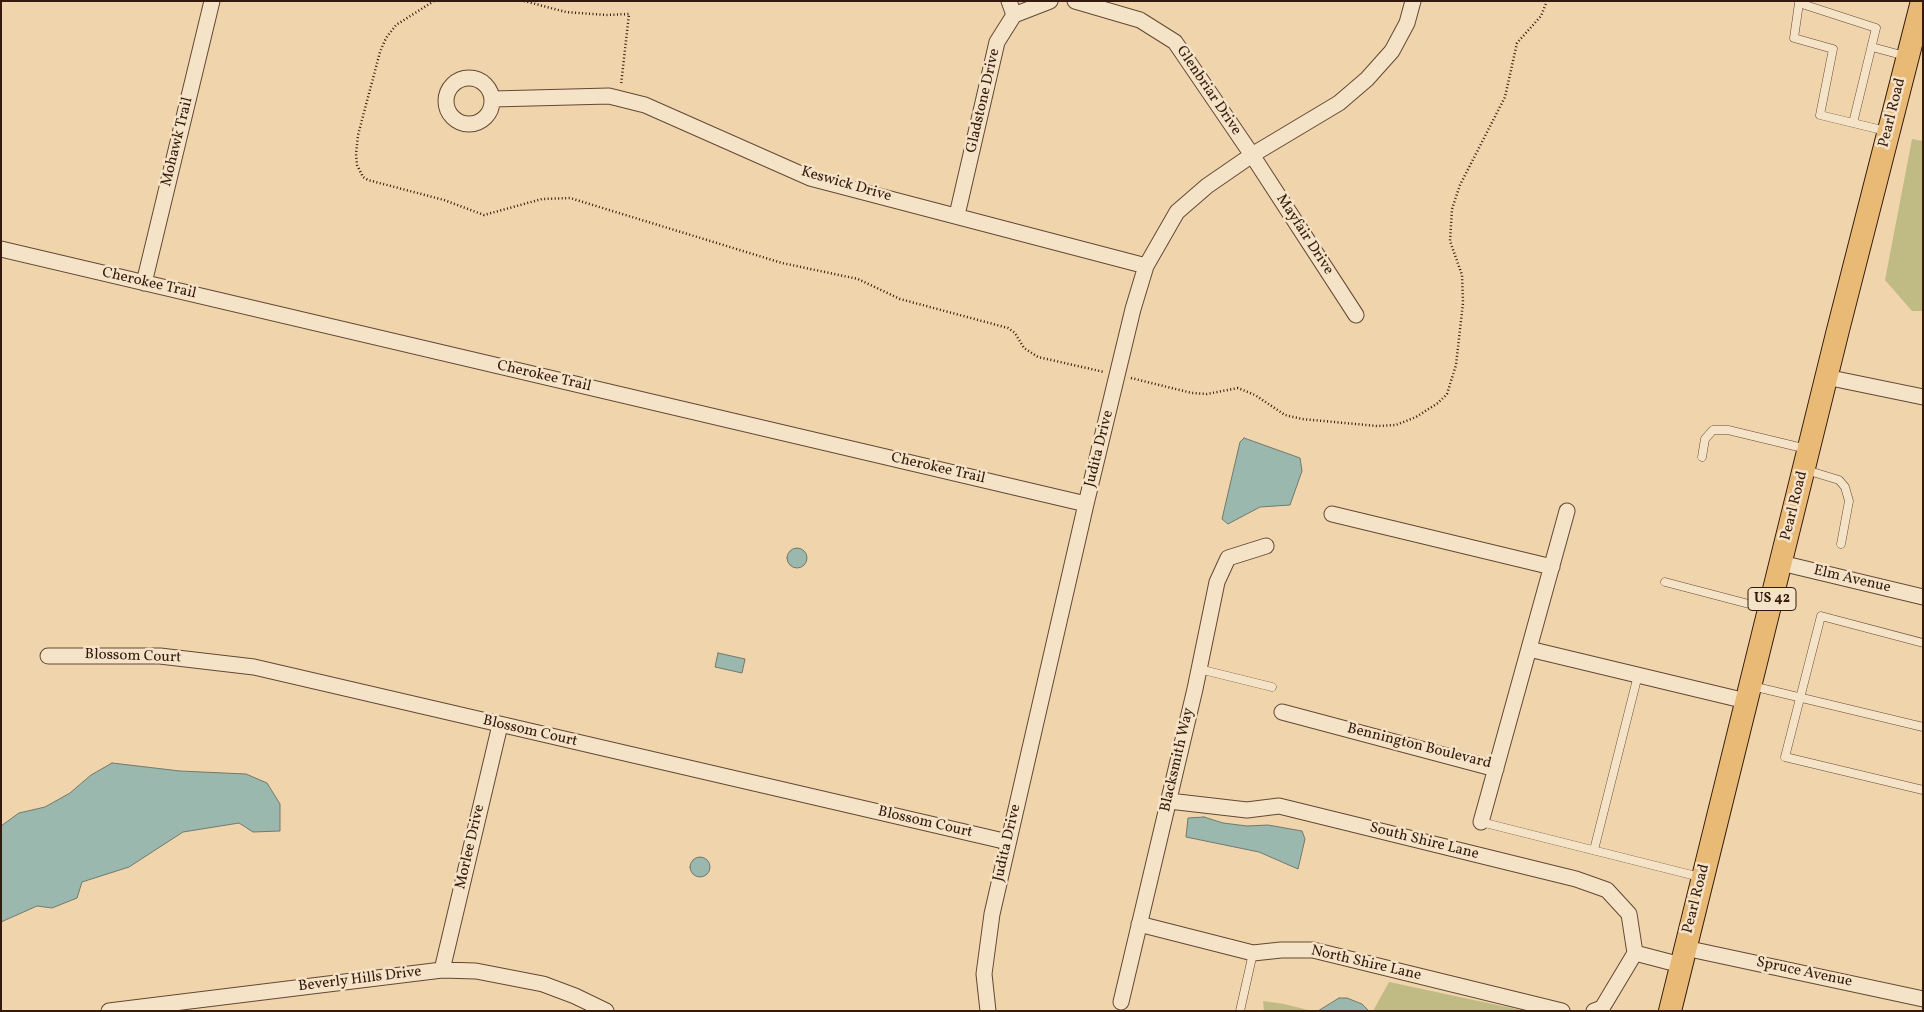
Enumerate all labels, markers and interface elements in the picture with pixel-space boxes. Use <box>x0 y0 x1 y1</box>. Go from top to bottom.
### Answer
street label: Glenbriar Drive <box>1171 43 1245 139</box>
street label: Gladstone Drive <box>963 47 1005 155</box>
street label: Pearl Road <box>1876 77 1910 149</box>
street label: Mohawk Trail <box>158 96 198 188</box>
street label: Keswick Drive <box>799 164 893 206</box>
street label: Mayfair Drive <box>1271 191 1337 279</box>
street label: Cherokee Trail <box>100 264 198 304</box>
street label: Cherokee Trail <box>495 357 593 397</box>
street label: Judita Drive <box>1082 409 1118 489</box>
street label: Cherokee Trail <box>889 449 987 489</box>
street label: Pearl Road <box>1778 470 1812 542</box>
street label: Elm Avenue <box>1812 562 1892 598</box>
road number: US 42 <box>1748 588 1796 610</box>
street label: Blossom Court <box>84 646 182 668</box>
street label: Blacksmith Way <box>1157 706 1199 814</box>
street label: Blossom Court <box>481 712 579 752</box>
street label: Bennington Boulevard <box>1345 720 1493 774</box>
street label: Morlee Drive <box>453 803 489 891</box>
street label: Blossom Court <box>876 803 974 843</box>
street label: Judita Drive <box>990 803 1026 883</box>
street label: South Shire Lane <box>1367 820 1481 864</box>
street label: Pearl Road <box>1680 863 1714 935</box>
street label: North Shire Lane <box>1309 943 1423 985</box>
street label: Spruce Avenue <box>1754 954 1854 992</box>
street label: Beverly Hills Drive <box>297 964 423 996</box>

